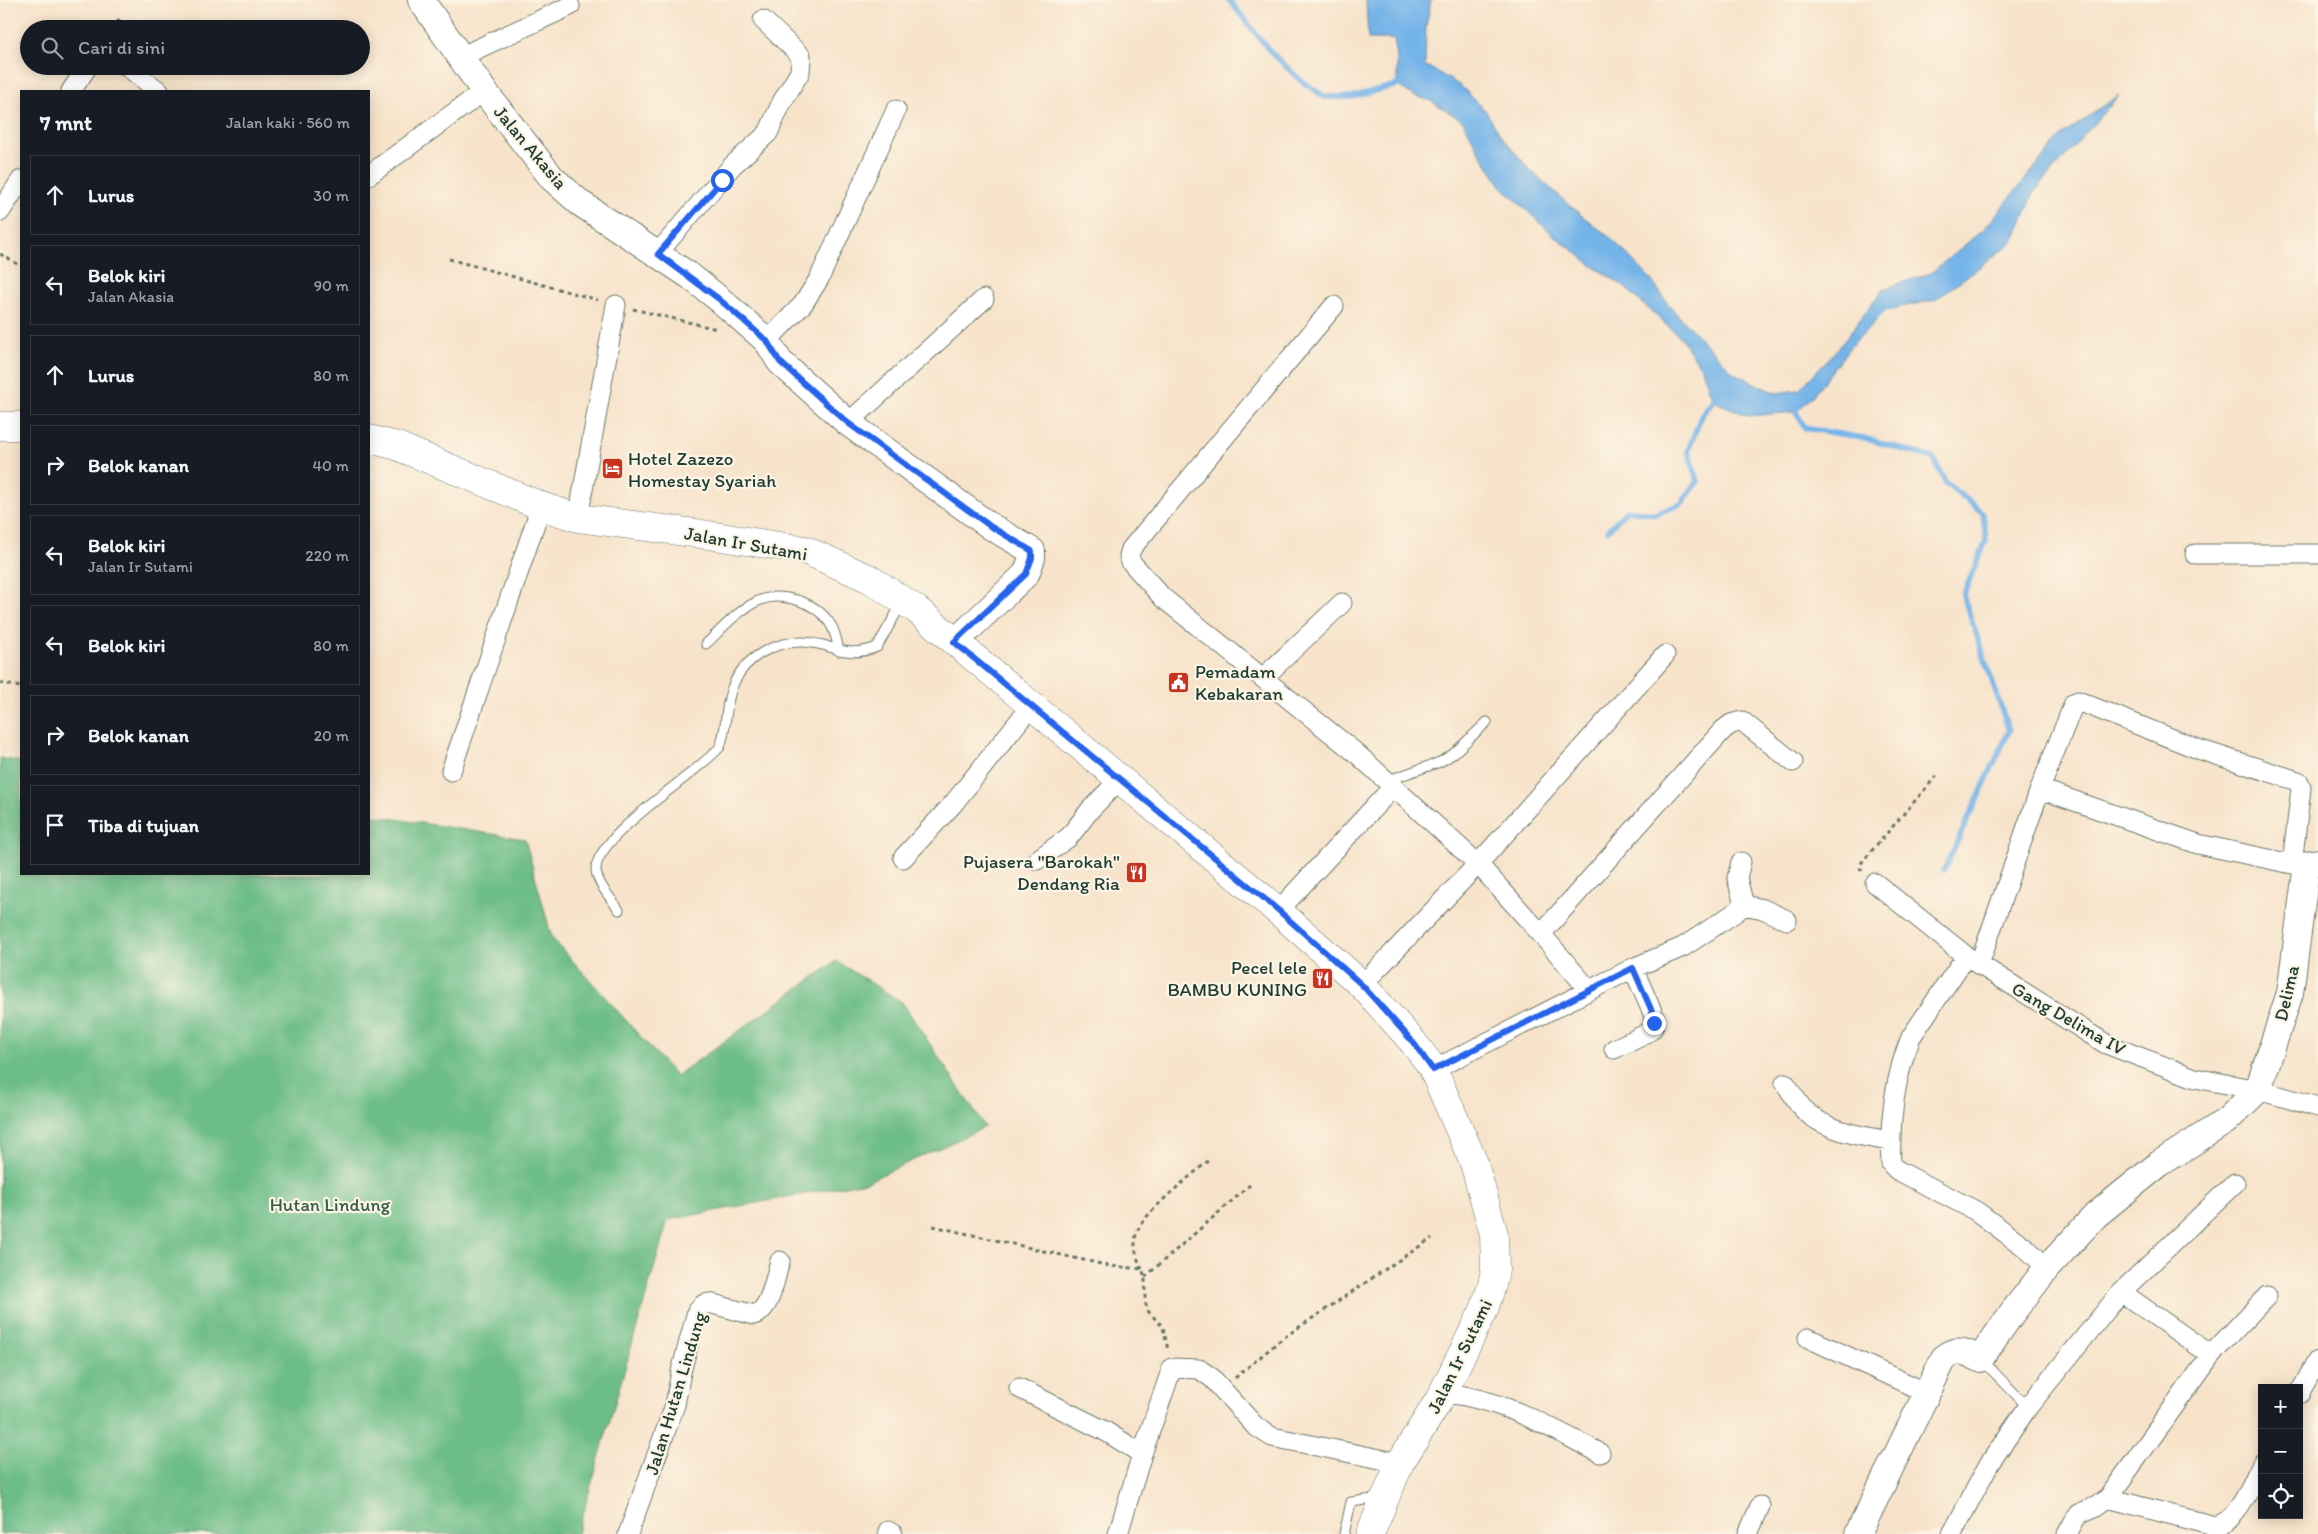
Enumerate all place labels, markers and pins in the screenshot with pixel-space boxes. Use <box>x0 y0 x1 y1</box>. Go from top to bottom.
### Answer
place label: Hotel Zazezo Homestay Syariah <box>628 447 777 492</box>
hotel icon: Hotel Zazezo Homestay Syariah <box>600 457 624 481</box>
place label: Pemadam Kebakaran <box>1195 660 1283 705</box>
public building icon: Pemadam Kebakaran <box>1167 670 1191 694</box>
place label: Pujasera "Barokah" Dendang Ria <box>963 850 1120 895</box>
restaurant icon: Pujasera "Barokah" Dendang Ria <box>1124 860 1148 884</box>
place label: Pecel lele BAMBU KUNING <box>1167 956 1307 1001</box>
restaurant icon: Pecel lele BAMBU KUNING <box>1311 966 1335 990</box>

